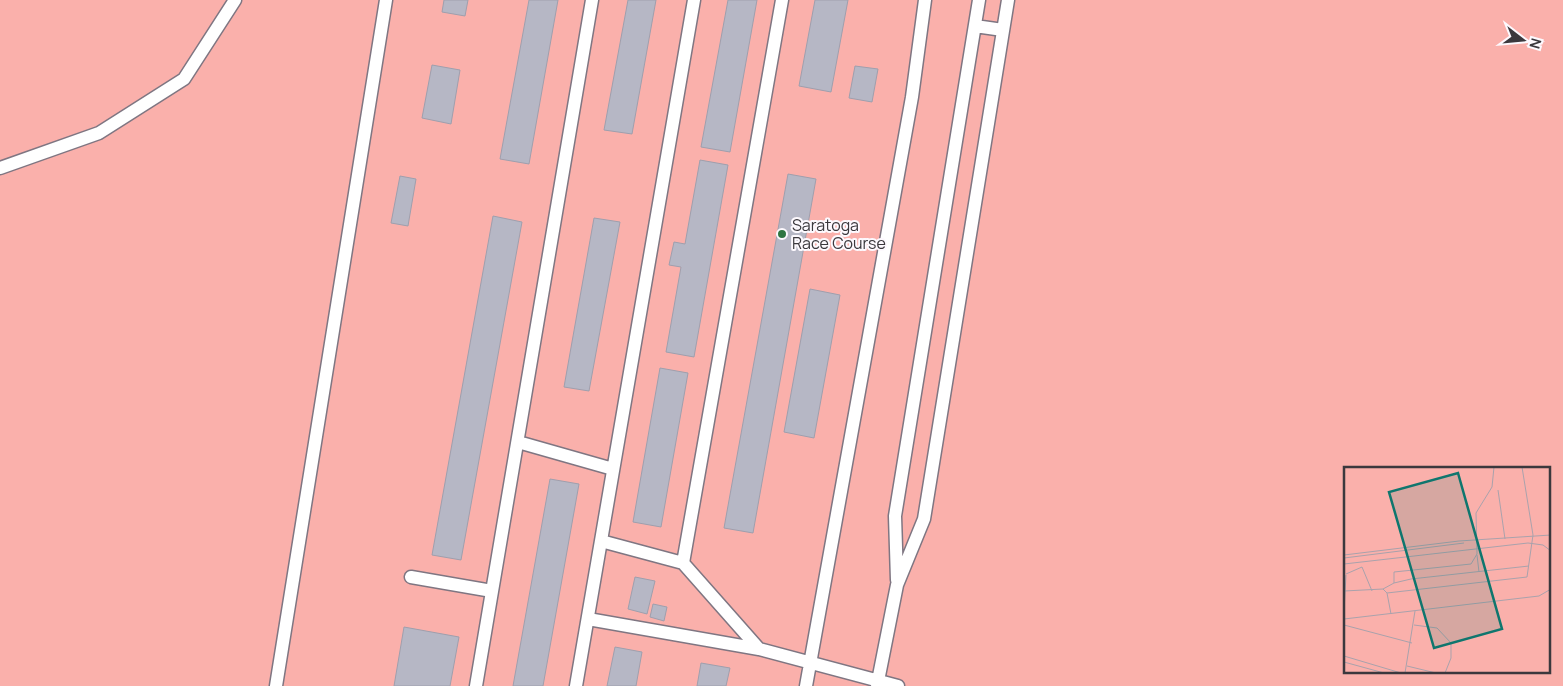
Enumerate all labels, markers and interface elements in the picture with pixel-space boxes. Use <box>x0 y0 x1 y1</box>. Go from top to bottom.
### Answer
north arrow <box>1498 15 1548 65</box>
text: N <box>1525 36 1546 51</box>
place label: Saratoga Race Course <box>792 214 886 254</box>
marker: Saratoga Race Course <box>776 228 788 240</box>
inset map <box>1344 467 1550 674</box>

